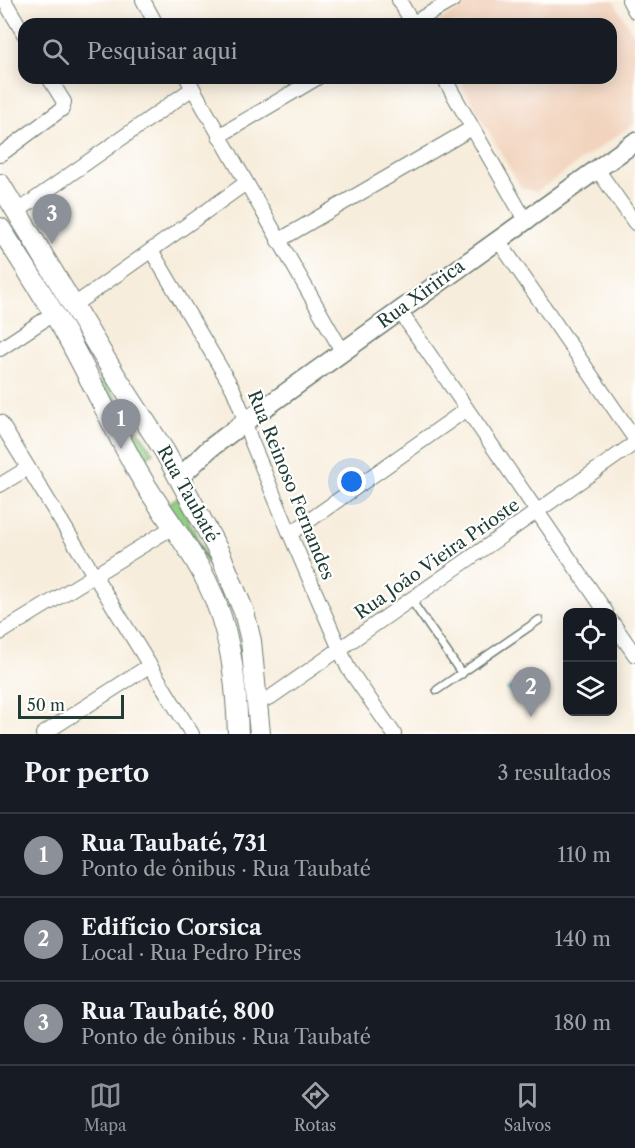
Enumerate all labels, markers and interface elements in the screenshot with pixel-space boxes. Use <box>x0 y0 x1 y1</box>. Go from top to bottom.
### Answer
search box <box>18 18 617 84</box>
icon: search <box>39 35 72 68</box>
text: Pesquisar aqui <box>87 38 237 65</box>
pin: 3 <box>32 194 72 244</box>
street label: Rua Xiririca <box>373 255 469 333</box>
street label: Rua Reinoso Fernandes <box>243 387 339 583</box>
pin: 1 <box>102 400 140 449</box>
street label: Rua Taubaté <box>152 442 224 546</box>
your location <box>337 467 366 496</box>
street label: Rua João Vieira Prioste <box>350 494 524 624</box>
map controls <box>563 608 617 716</box>
button: locate <box>563 608 617 662</box>
button: layers <box>563 662 617 716</box>
pin: 2 <box>512 668 550 717</box>
scale bar <box>18 692 124 720</box>
text: 50 m <box>27 695 65 715</box>
text: Por perto <box>24 757 149 789</box>
text: 3 resultados <box>498 761 611 785</box>
text: Rua Taubaté, 731 <box>81 830 267 857</box>
text: 1 <box>39 843 48 867</box>
text: 110 m <box>558 843 611 867</box>
text: Ponto de ônibus · Rua Taubaté <box>81 857 371 881</box>
text: Edifício Corsica <box>81 914 262 941</box>
text: 2 <box>38 927 49 951</box>
text: 140 m <box>554 927 611 951</box>
text: Local · Rua Pedro Pires <box>81 941 301 965</box>
text: Rua Taubaté, 800 <box>81 998 275 1025</box>
text: 3 <box>38 1011 49 1035</box>
text: 180 m <box>554 1011 611 1035</box>
text: Ponto de ônibus · Rua Taubaté <box>81 1025 371 1049</box>
tab: Mapa <box>84 1079 126 1135</box>
tab: Rotas <box>294 1079 336 1135</box>
tab: Salvos <box>504 1079 551 1135</box>

